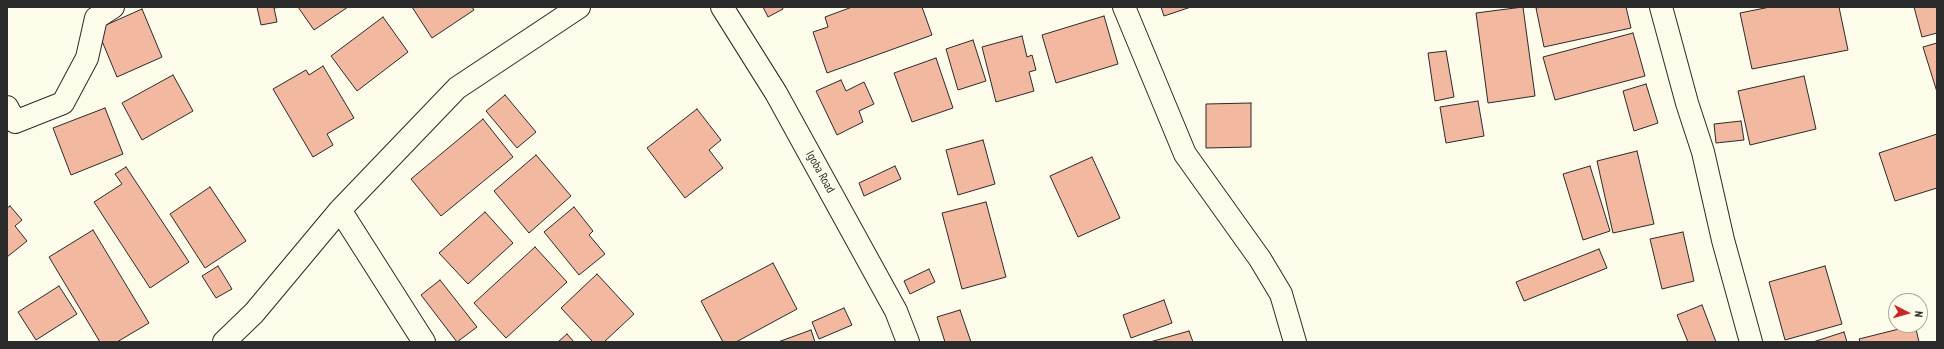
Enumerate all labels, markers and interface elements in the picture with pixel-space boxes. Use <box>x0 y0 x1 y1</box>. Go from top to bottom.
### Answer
street label: Igoba Road <box>803 148 837 196</box>
north arrow <box>1888 293 1928 333</box>
text: N <box>1912 310 1926 318</box>

